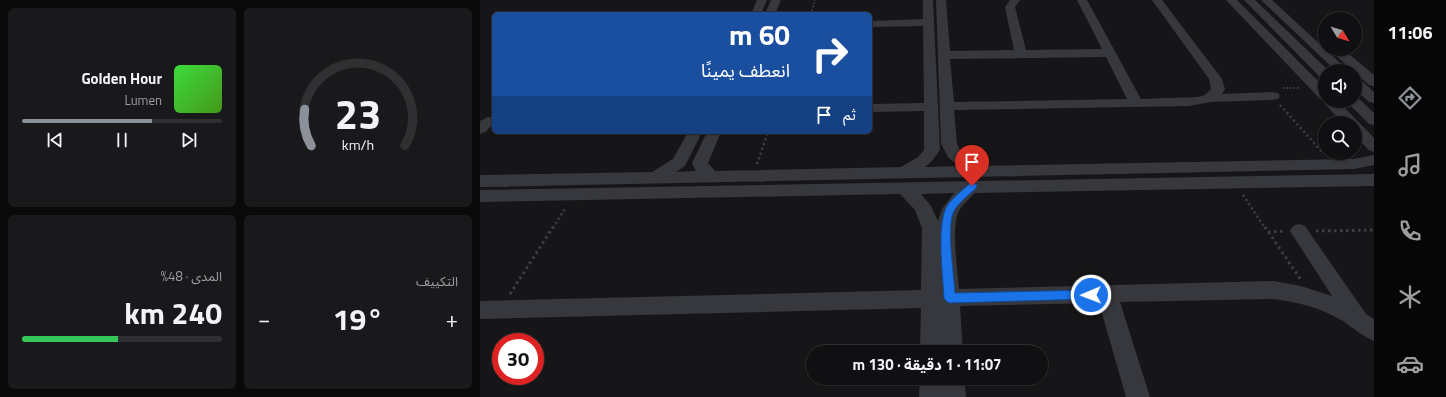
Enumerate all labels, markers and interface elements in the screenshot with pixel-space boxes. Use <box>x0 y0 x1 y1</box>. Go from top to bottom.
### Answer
north arrow <box>1318 12 1362 56</box>
map controls <box>1318 12 1362 160</box>
text: 60 m <box>729 13 790 56</box>
text: 11:06 <box>1388 19 1432 46</box>
icon: right <box>804 28 856 80</box>
text: انعطف يمينًا <box>701 57 790 84</box>
button: sound <box>1318 64 1362 108</box>
text: Golden Hour <box>81 67 162 90</box>
text: 23 <box>335 81 381 144</box>
icon: directions <box>1396 84 1424 112</box>
text: Lumen <box>125 90 162 110</box>
text: ثم <box>843 103 856 126</box>
icon: arrive <box>813 104 835 126</box>
button: search <box>1318 116 1362 160</box>
icon: previous <box>44 129 66 151</box>
icon: pause <box>111 129 133 151</box>
icon: next <box>178 129 200 151</box>
text: km/h <box>342 133 374 155</box>
pin <box>955 145 989 186</box>
icon: arrive <box>961 151 983 173</box>
icon: music <box>1396 151 1424 179</box>
icon: phone <box>1396 217 1424 245</box>
text: المدى · 48% <box>161 266 222 286</box>
text: التكييف <box>416 271 458 291</box>
position arrow <box>1070 274 1112 316</box>
icon: climate <box>1396 283 1424 311</box>
text: 240 km <box>124 290 222 336</box>
text: 19° <box>333 296 383 342</box>
text: − <box>258 302 270 336</box>
text: + <box>446 302 458 336</box>
speed limit sign: 30 <box>492 333 544 385</box>
icon: car <box>1396 350 1424 378</box>
text: 11:07 · 1 دقيقة · 130 m <box>853 353 1001 376</box>

